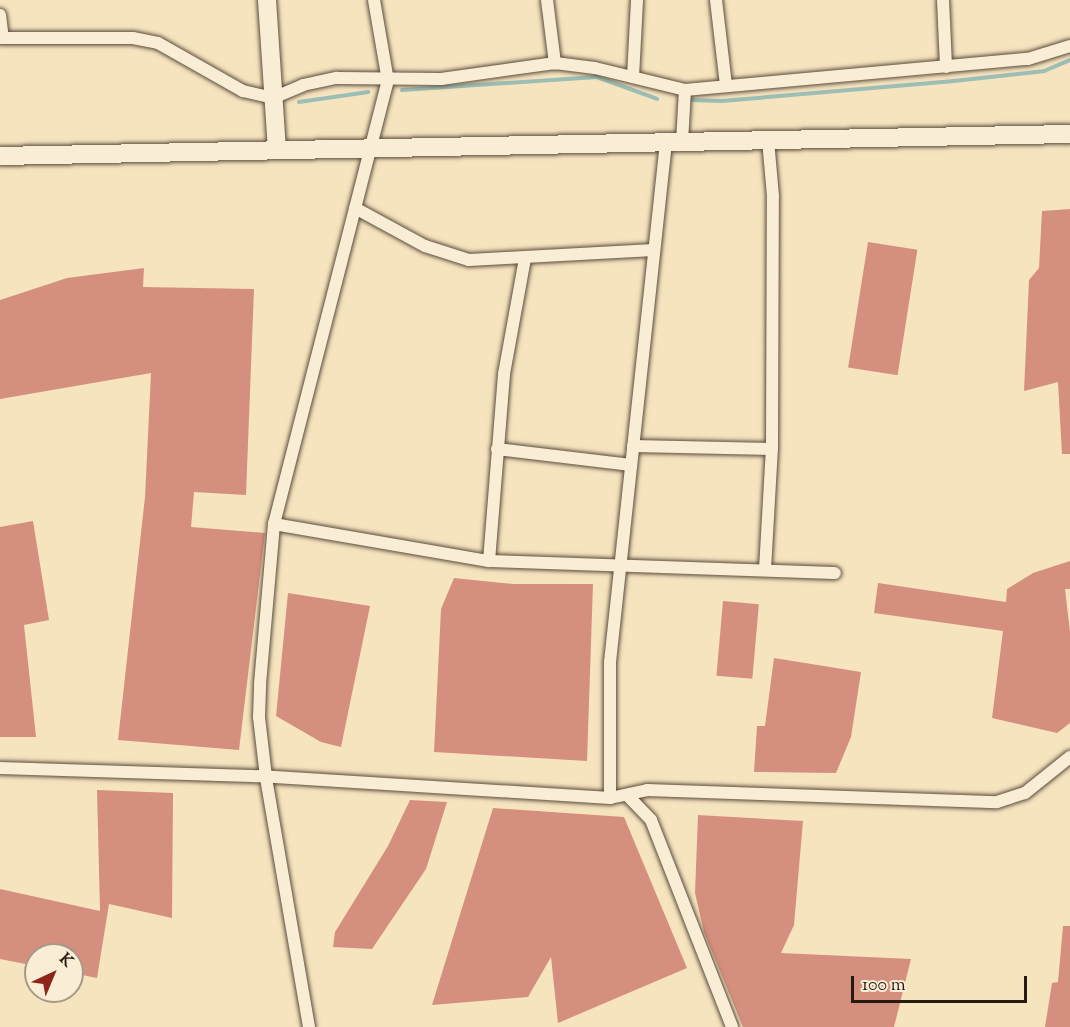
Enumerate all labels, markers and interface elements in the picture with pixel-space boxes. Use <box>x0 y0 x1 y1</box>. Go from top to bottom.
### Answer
north arrow <box>24 943 84 1003</box>
text: K <box>53 949 78 973</box>
scale bar <box>854 964 1030 1002</box>
text: 100 m <box>862 973 906 999</box>

